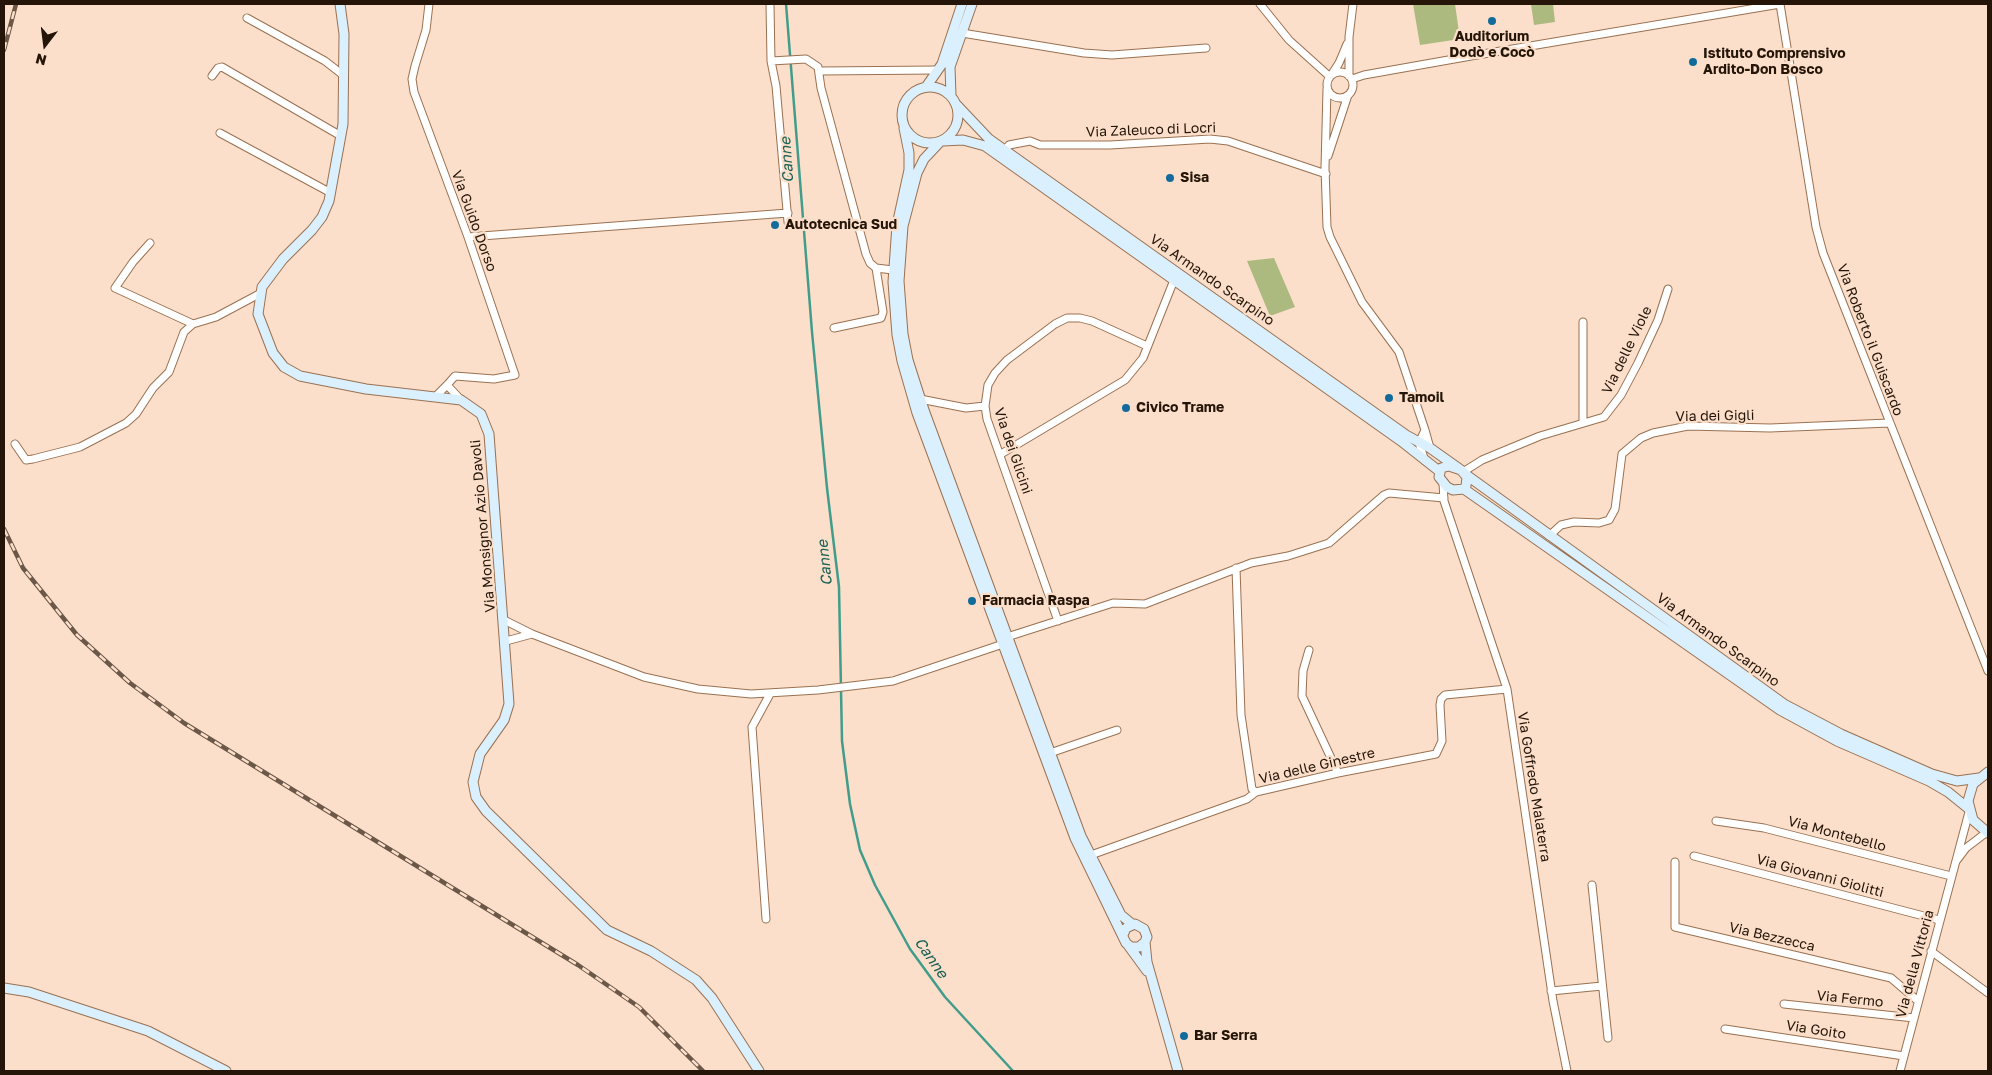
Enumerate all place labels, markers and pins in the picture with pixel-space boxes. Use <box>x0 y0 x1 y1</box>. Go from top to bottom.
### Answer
marker: Auditorium Dodò e Cocò <box>1486 15 1498 27</box>
place label: Auditorium Dodò e Cocò <box>1449 29 1535 62</box>
place label: Istituto Comprensivo Ardito-Don Bosco <box>1703 46 1846 78</box>
marker: Istituto Comprensivo Ardito-Don Bosco <box>1687 56 1699 68</box>
place label: Sisa <box>1180 170 1209 186</box>
marker: Sisa <box>1164 172 1176 184</box>
place label: Autotecnica Sud <box>785 217 897 233</box>
marker: Autotecnica Sud <box>769 219 781 231</box>
place label: Tamoil <box>1399 390 1444 406</box>
marker: Tamoil <box>1383 392 1395 404</box>
place label: Civico Trame <box>1136 400 1224 416</box>
marker: Civico Trame <box>1120 402 1132 414</box>
place label: Farmacia Raspa <box>982 593 1090 609</box>
marker: Farmacia Raspa <box>966 595 978 607</box>
place label: Bar Serra <box>1194 1028 1257 1044</box>
marker: Bar Serra <box>1178 1030 1190 1042</box>

